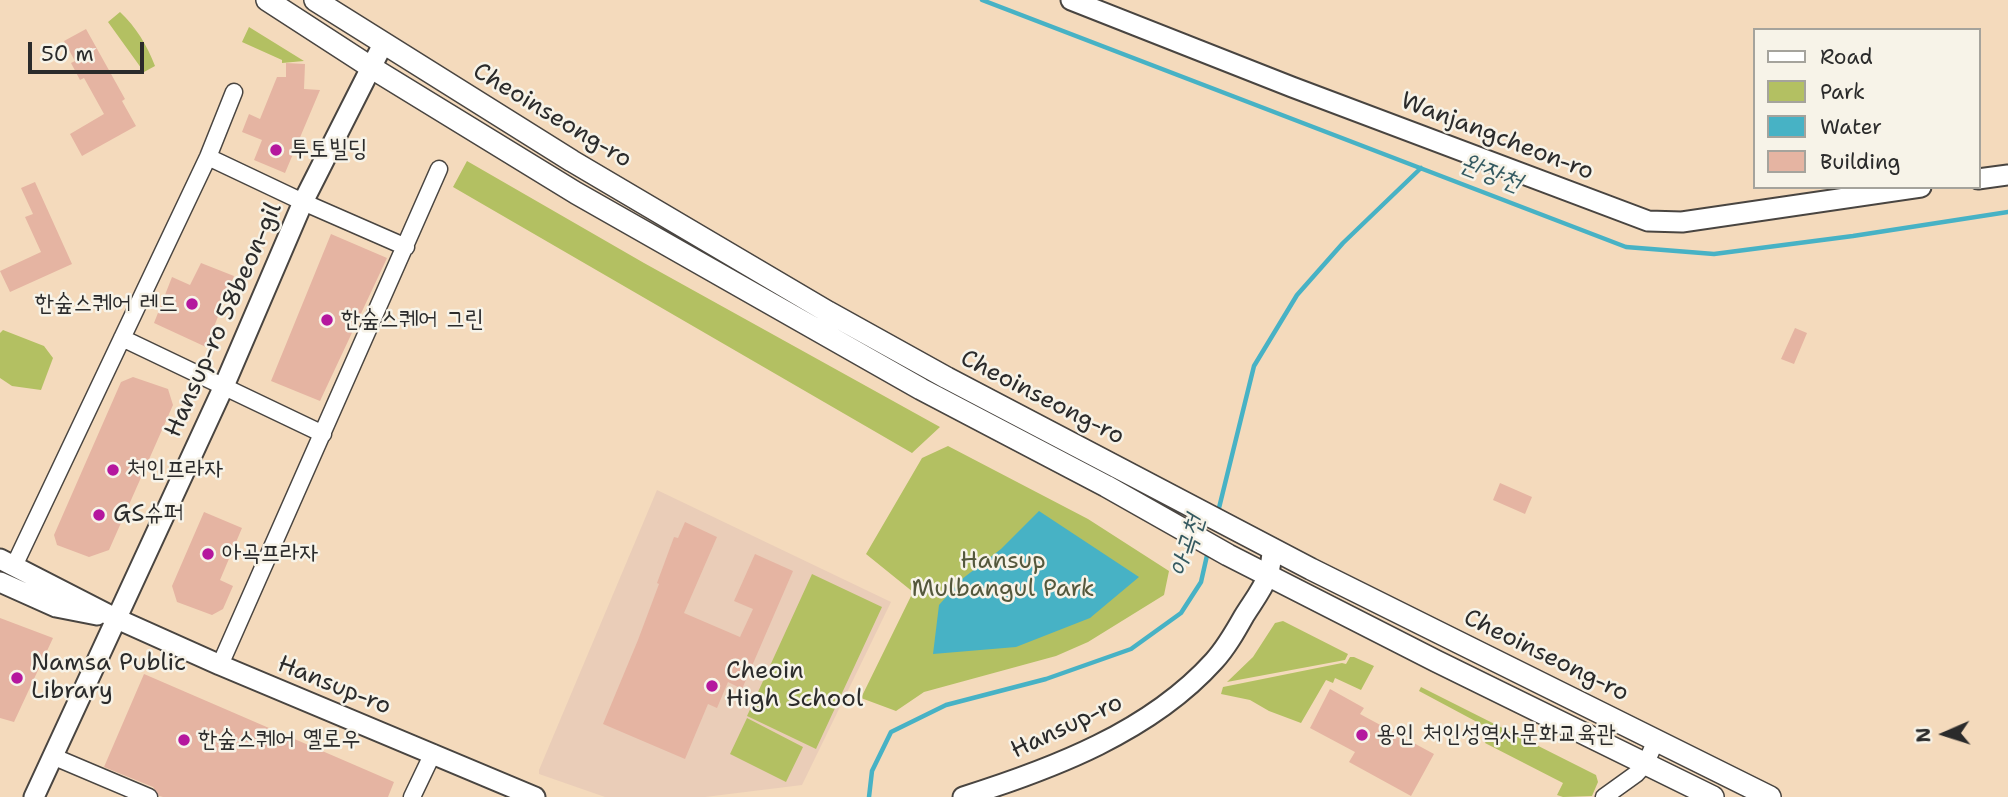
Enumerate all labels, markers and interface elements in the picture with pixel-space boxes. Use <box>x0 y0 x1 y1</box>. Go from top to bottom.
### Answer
scale bar <box>32 28 147 72</box>
legend <box>1752 28 1980 189</box>
text: 50 m <box>41 40 94 68</box>
text: Road <box>1820 43 1873 71</box>
street label: Cheoinseong-ro <box>467 57 637 175</box>
text: Park <box>1820 78 1865 106</box>
street label: Wanjangcheon-ro <box>1396 87 1598 187</box>
text: Water <box>1820 113 1882 141</box>
place label: 투토빌딩 <box>290 136 367 164</box>
marker: 투토빌딩 <box>268 142 284 158</box>
water label: 완장천 <box>1456 148 1526 200</box>
text: Building <box>1820 148 1900 176</box>
street label: Hansup-ro 58beon-gil <box>159 198 289 442</box>
place label: 한숲스퀘어 레드 <box>35 290 178 318</box>
marker: 한숲스퀘어 레드 <box>184 296 200 312</box>
place label: 한숲스퀘어 그린 <box>341 306 484 334</box>
marker: 한숲스퀘어 그린 <box>319 312 335 328</box>
street label: Cheoinseong-ro <box>955 344 1129 452</box>
place label: 처인프라자 <box>127 456 224 484</box>
marker: 처인프라자 <box>105 462 121 478</box>
place label: GS슈퍼 <box>113 501 183 529</box>
marker: GS슈퍼 <box>91 507 107 523</box>
water label: 아곡천 <box>1164 511 1212 581</box>
place label: 아곡프라자 <box>222 540 319 568</box>
marker: 아곡프라자 <box>200 546 216 562</box>
park label: Hansup Mulbangul Park <box>911 548 1095 604</box>
street label: Cheoinseong-ro <box>1459 604 1633 708</box>
place label: Namsa Public Library <box>31 650 186 706</box>
street label: Hansup-ro <box>273 650 395 722</box>
place label: Cheoin High School <box>726 658 863 714</box>
marker: Namsa Public Library <box>9 670 25 686</box>
marker: Cheoin High School <box>704 678 720 694</box>
street label: Hansup-ro <box>1007 689 1127 765</box>
north arrow <box>1910 699 1980 769</box>
place label: 용인 처인성역사문화교육관 <box>1376 721 1616 749</box>
place label: 한숲스퀘어 옐로우 <box>198 726 361 754</box>
marker: 용인 처인성역사문화교육관 <box>1354 727 1370 743</box>
text: N <box>1911 727 1936 743</box>
marker: 한숲스퀘어 옐로우 <box>176 732 192 748</box>

